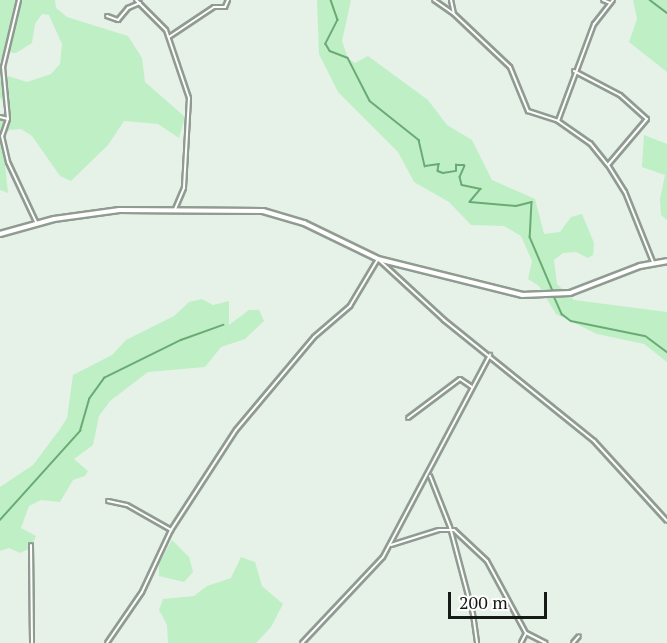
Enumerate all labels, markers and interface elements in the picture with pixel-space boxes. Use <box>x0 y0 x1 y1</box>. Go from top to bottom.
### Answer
scale bar <box>451 580 550 618</box>
text: 200 m <box>459 590 508 614</box>

